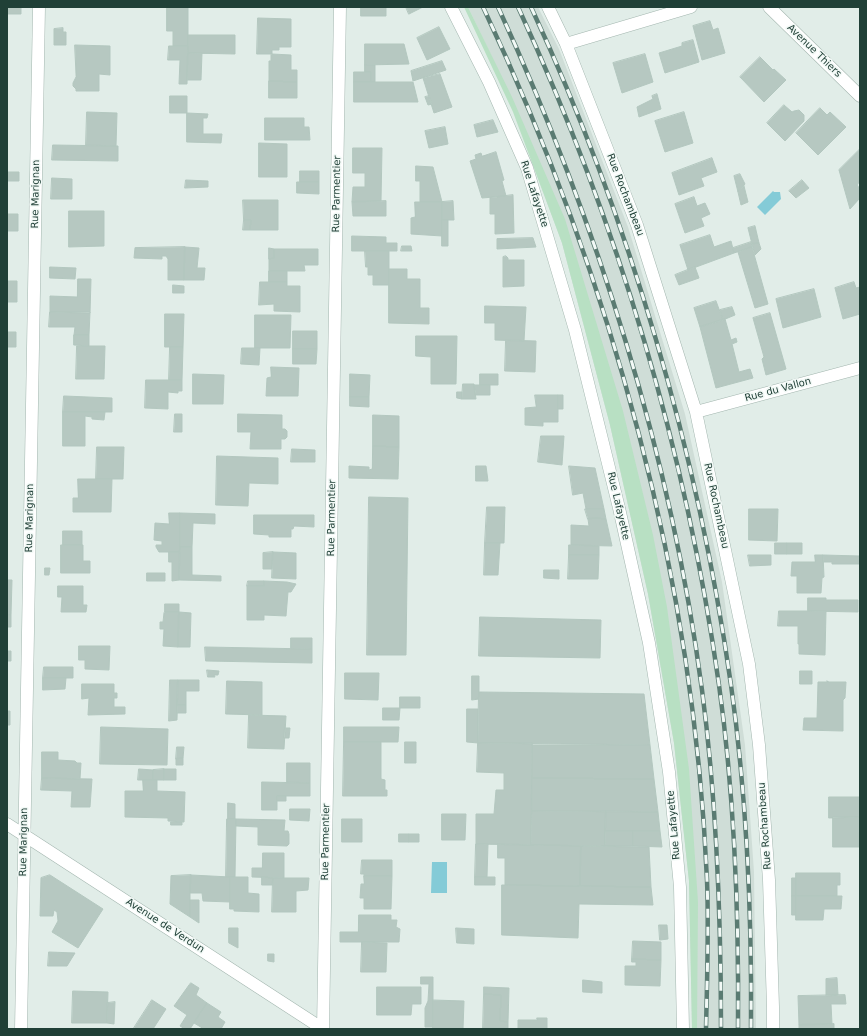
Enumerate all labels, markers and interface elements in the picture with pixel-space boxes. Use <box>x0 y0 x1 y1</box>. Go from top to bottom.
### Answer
street label: Avenue Thiers <box>784 22 844 80</box>
street label: Rue Rochambeau <box>604 152 646 238</box>
street label: Rue Parmentier <box>330 155 344 233</box>
street label: Rue Marignan <box>29 159 43 229</box>
street label: Rue Lafayette <box>518 159 550 229</box>
street label: Rue du Vallon <box>743 375 813 405</box>
street label: Rue Rochambeau <box>701 462 731 550</box>
street label: Rue Lafayette <box>604 471 632 541</box>
street label: Rue Parmentier <box>325 479 339 557</box>
street label: Rue Marignan <box>23 483 37 553</box>
street label: Rue Rochambeau <box>756 782 774 870</box>
street label: Rue Lafayette <box>665 790 683 860</box>
street label: Rue Parmentier <box>319 803 333 881</box>
street label: Rue Marignan <box>17 807 31 877</box>
street label: Avenue de Verdun <box>123 896 207 956</box>

